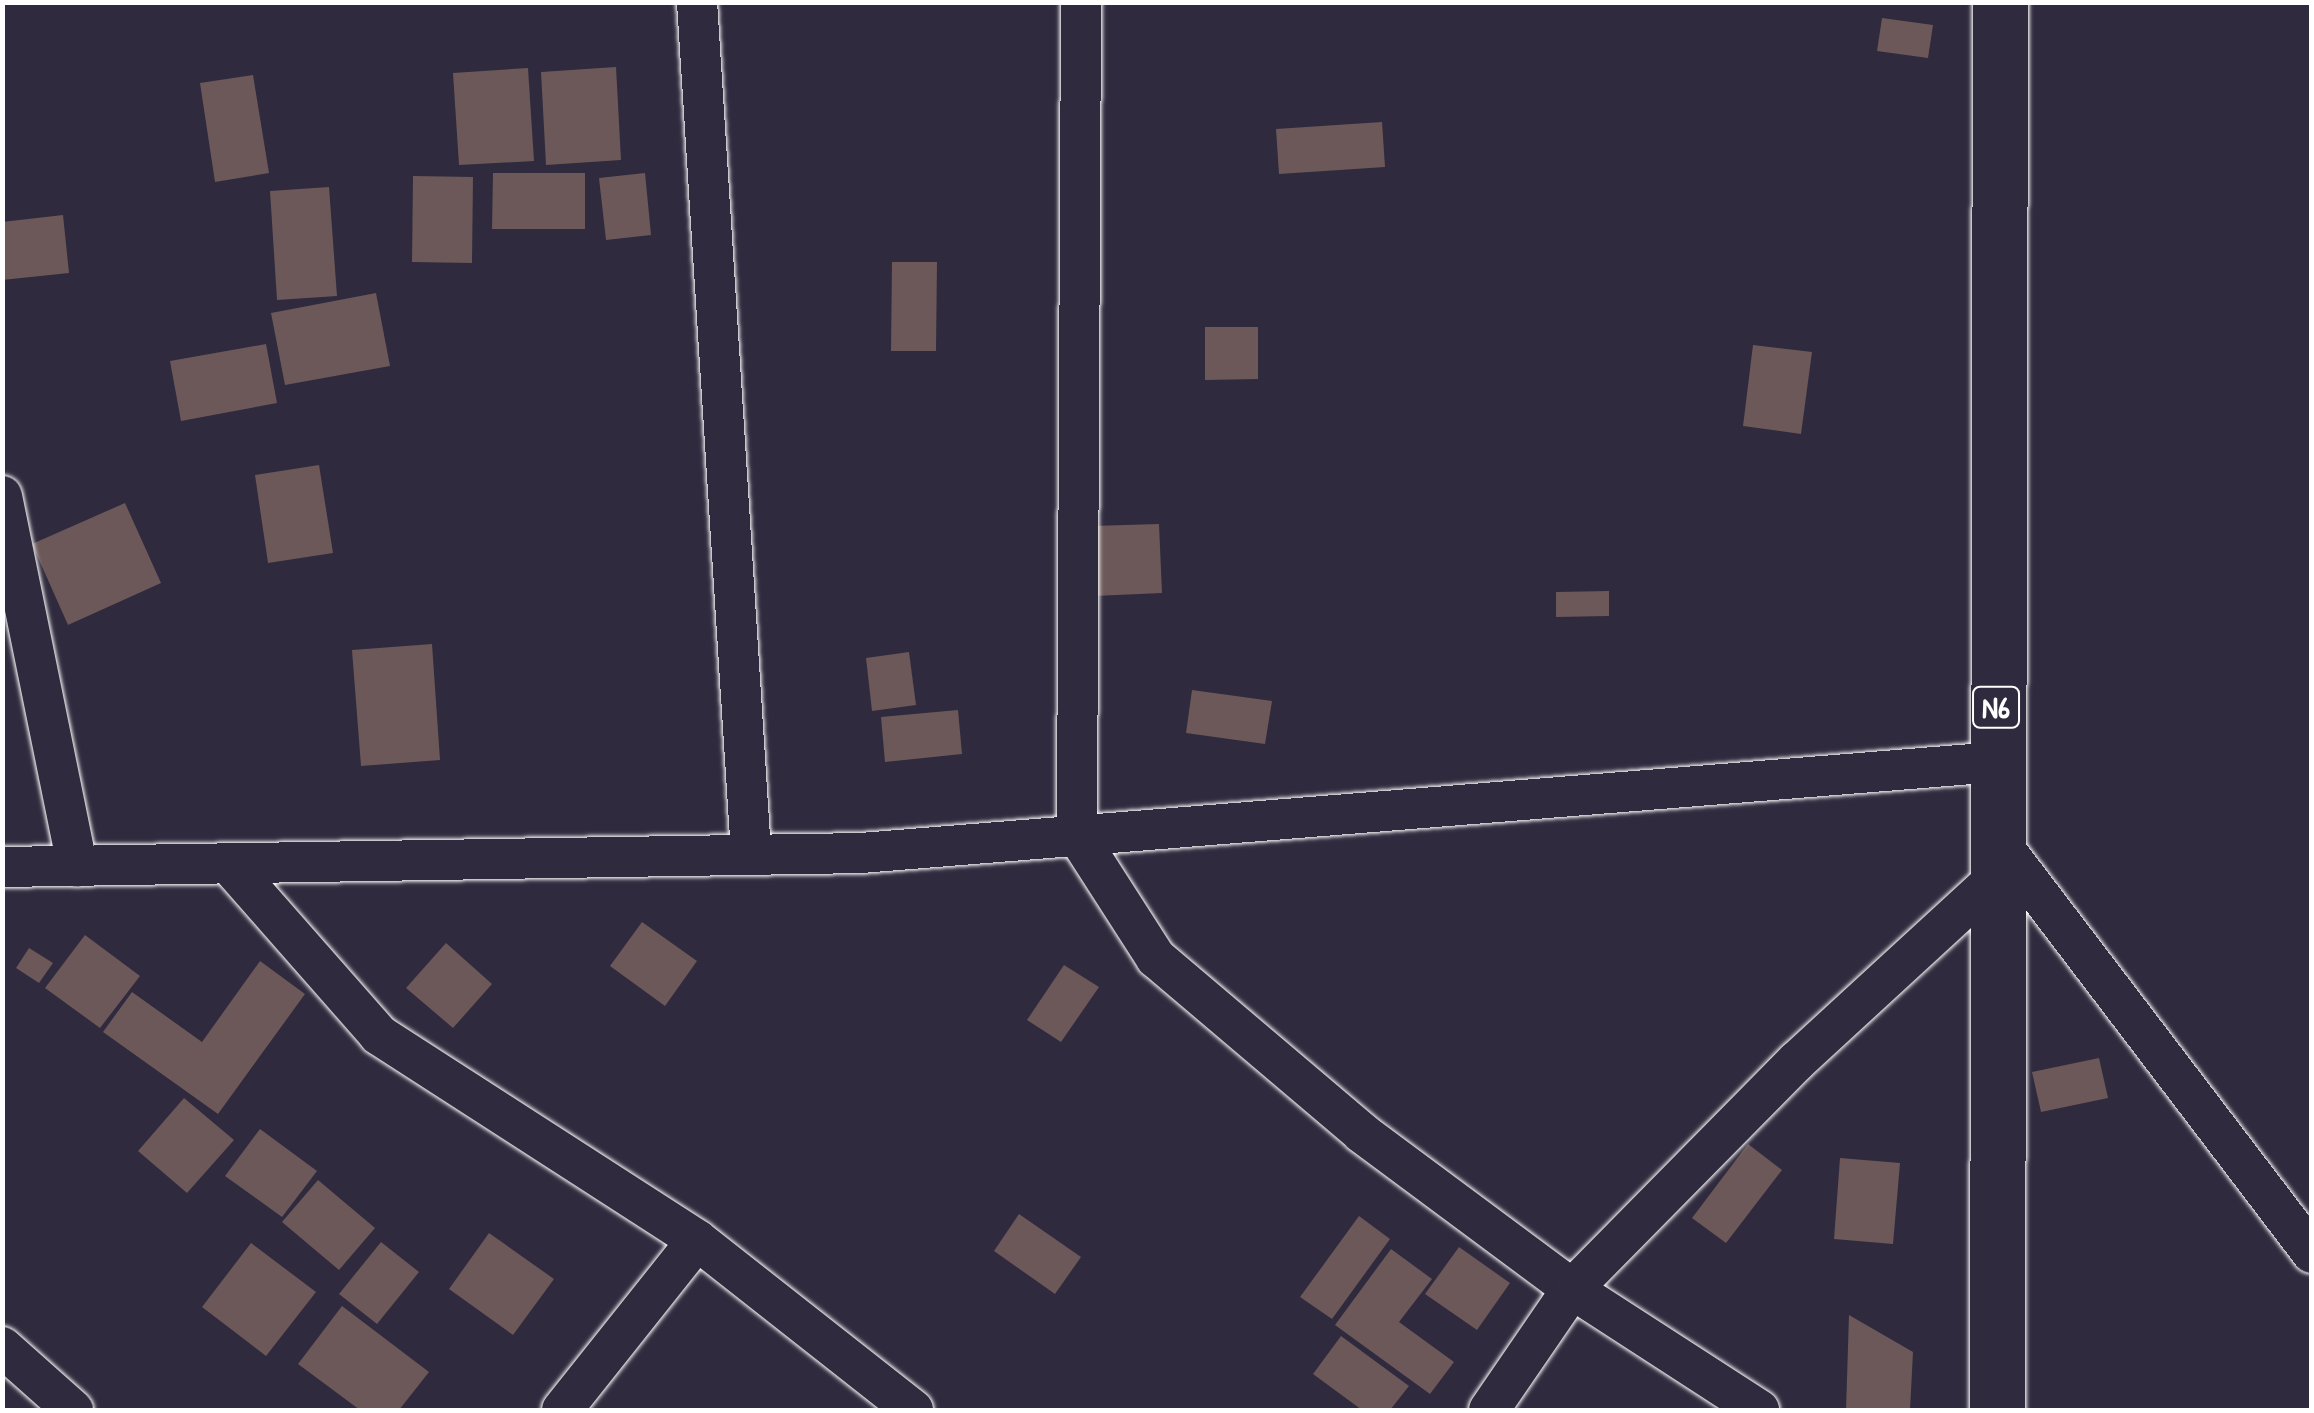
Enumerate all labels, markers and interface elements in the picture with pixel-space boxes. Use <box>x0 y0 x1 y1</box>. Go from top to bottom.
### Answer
road number: N6 <box>1971 682 2021 732</box>

